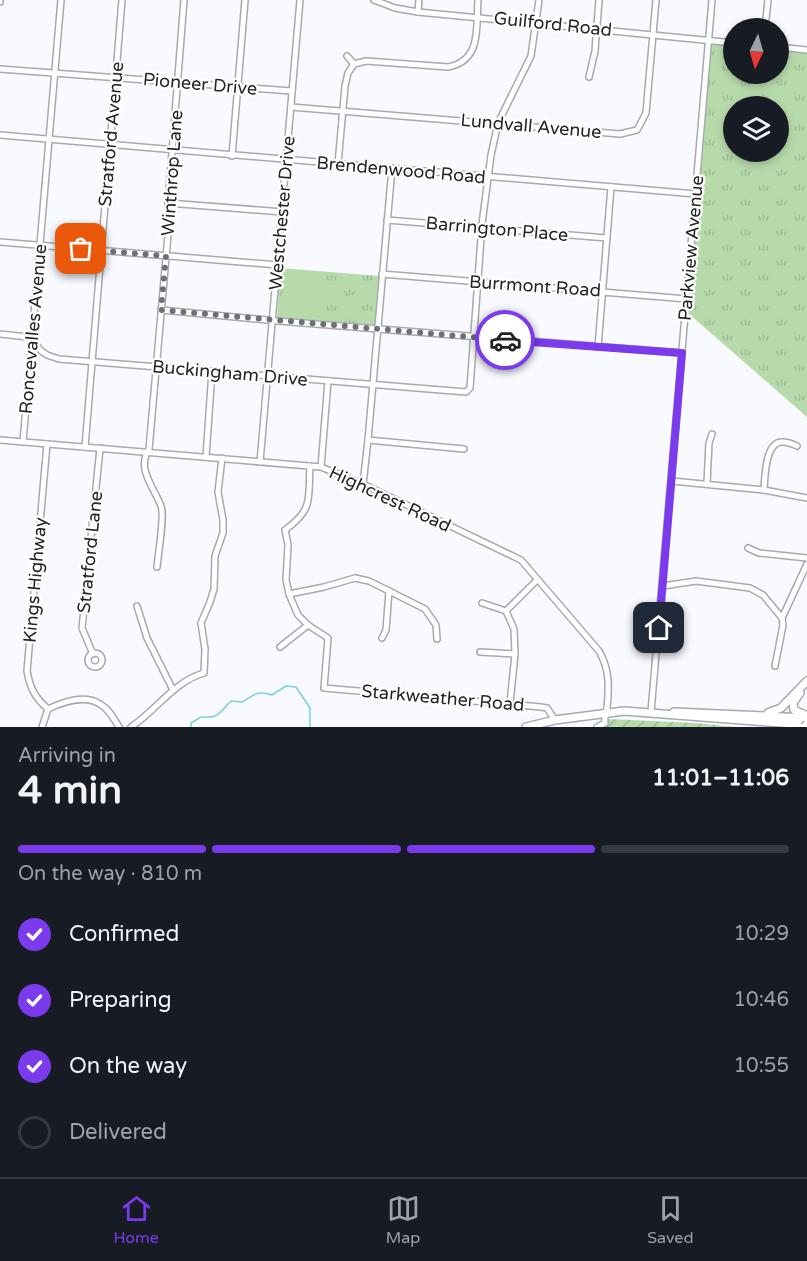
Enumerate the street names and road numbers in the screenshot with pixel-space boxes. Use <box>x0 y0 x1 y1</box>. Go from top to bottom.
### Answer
street label: Guilford Road <box>493 7 613 41</box>
street label: Stratford Avenue <box>94 61 128 207</box>
street label: Pioneer Drive <box>142 68 258 100</box>
street label: Winthrop Lane <box>157 109 187 237</box>
street label: Lundvall Avenue <box>460 109 602 143</box>
street label: Westchester Drive <box>264 135 300 291</box>
street label: Brendenwood Road <box>315 152 487 188</box>
street label: Parkview Avenue <box>674 174 708 322</box>
street label: Barrington Place <box>425 212 569 246</box>
street label: Roncevalles Avenue <box>15 243 51 415</box>
street label: Burrmont Road <box>468 270 602 302</box>
street label: Buckingham Drive <box>151 355 309 391</box>
street label: Highcrest Road <box>326 461 454 537</box>
street label: Stratford Lane <box>73 490 107 614</box>
street label: Kings Highway <box>19 516 51 644</box>
street label: Starkweather Road <box>361 680 525 716</box>

